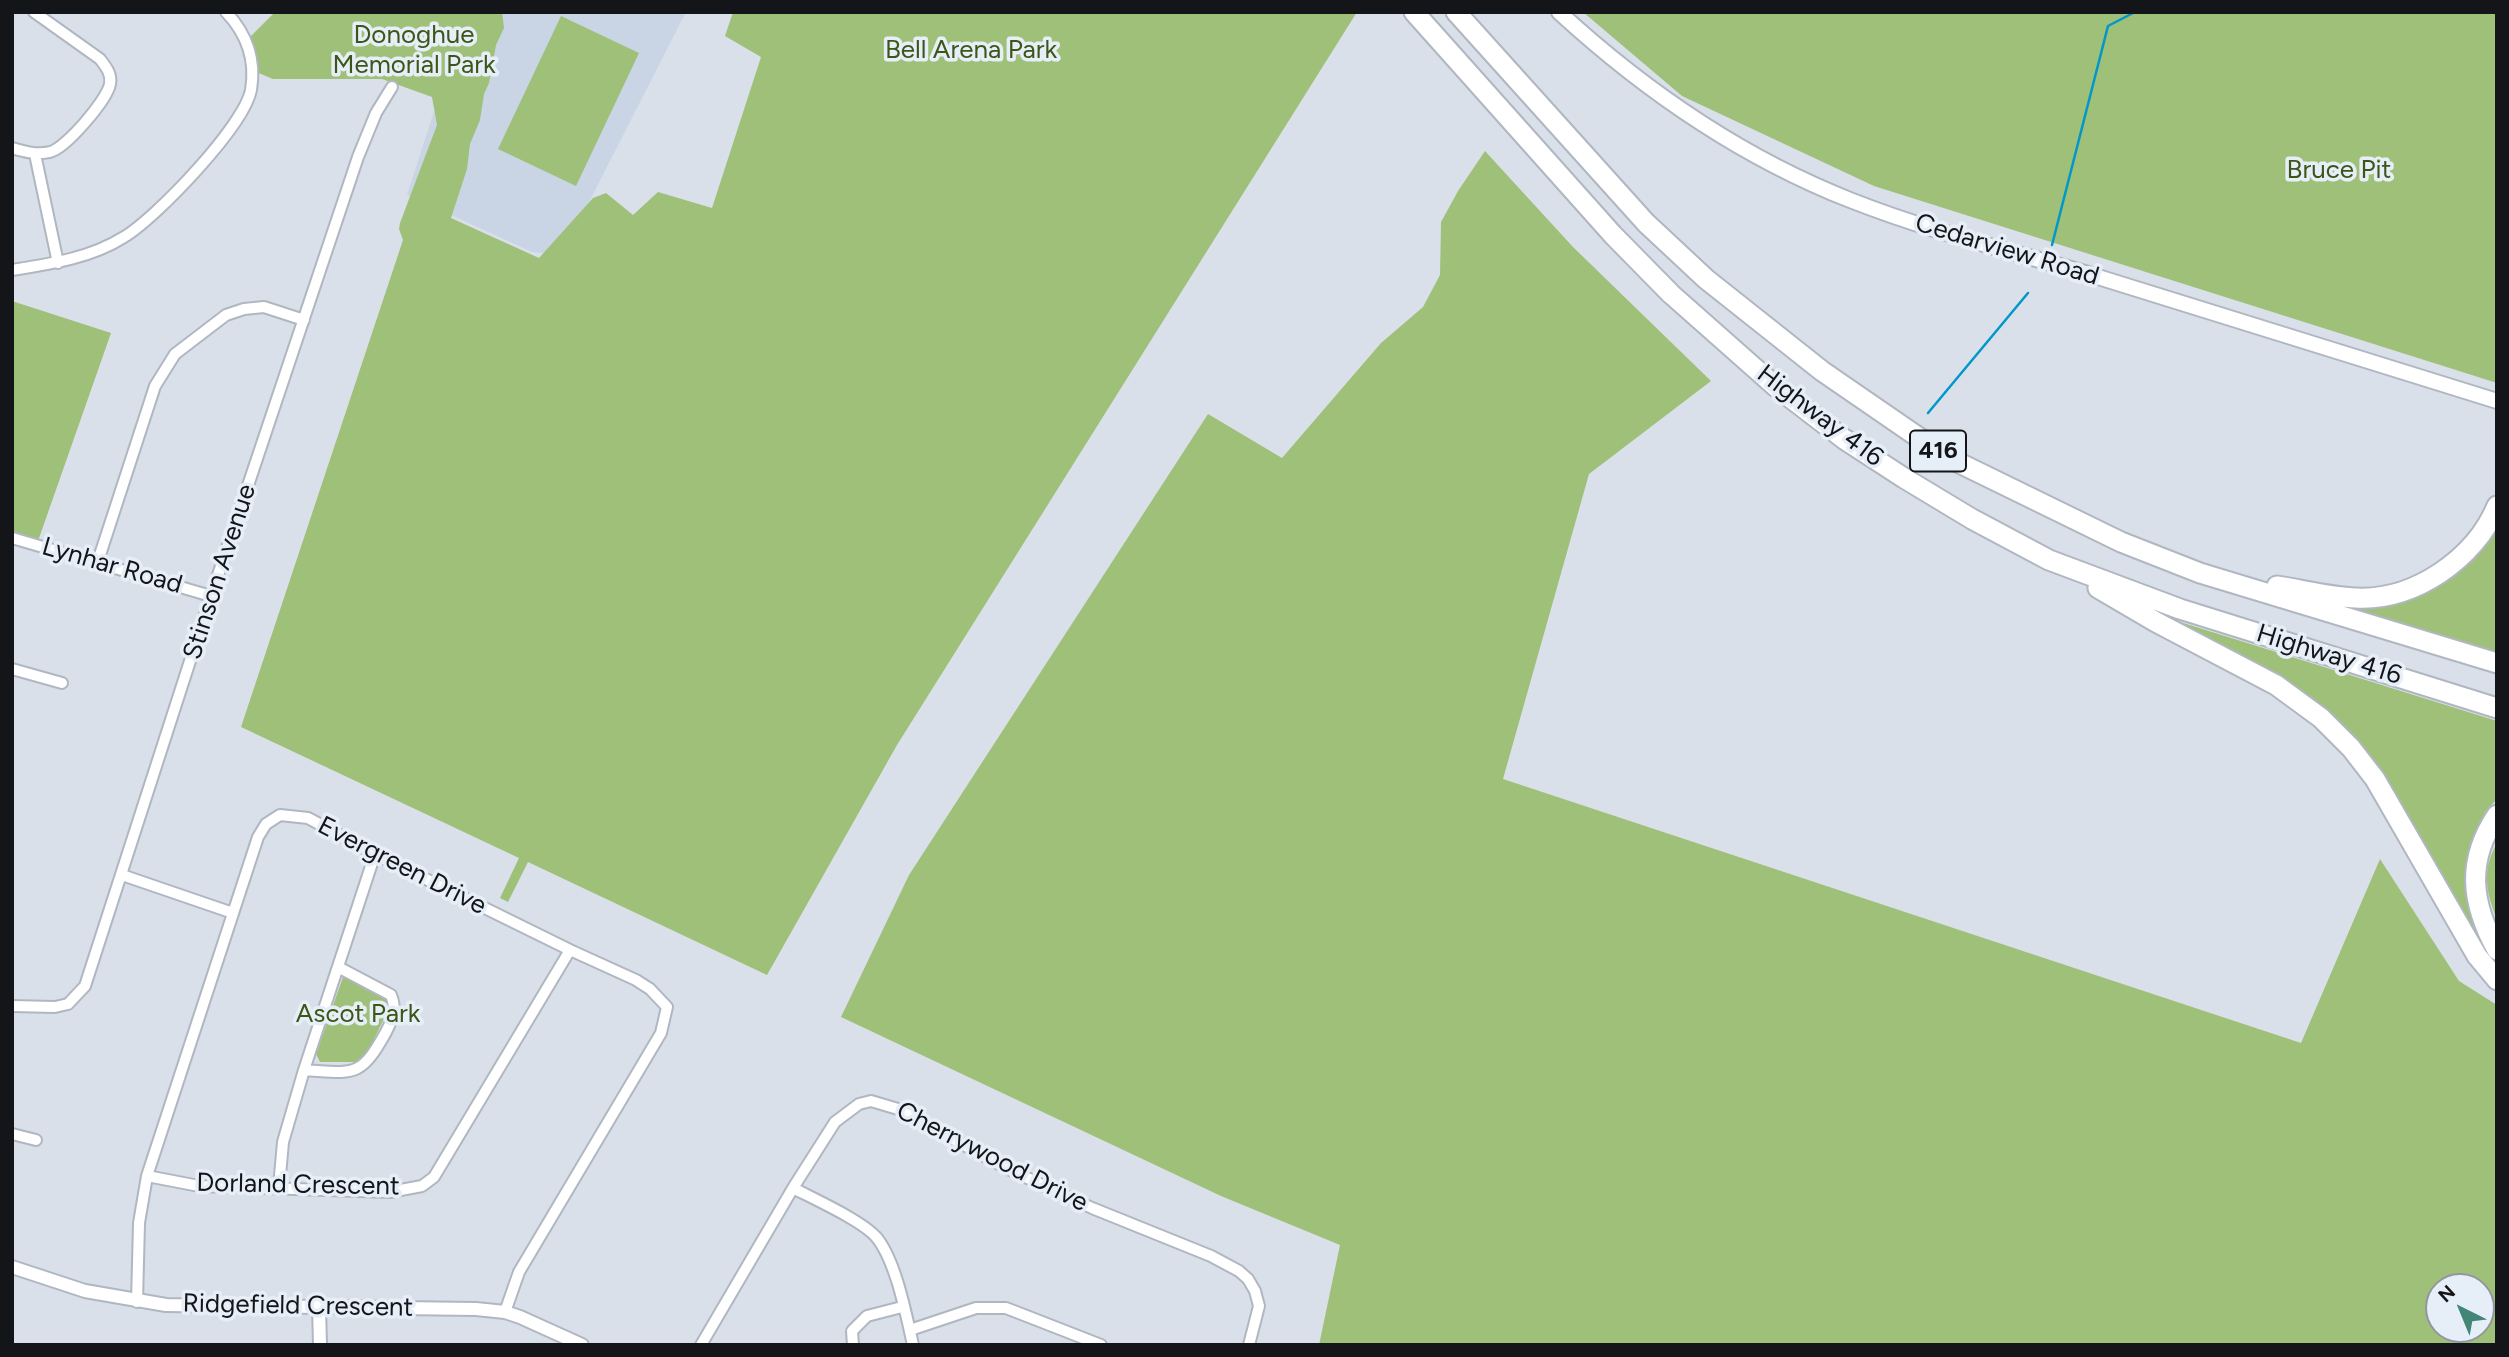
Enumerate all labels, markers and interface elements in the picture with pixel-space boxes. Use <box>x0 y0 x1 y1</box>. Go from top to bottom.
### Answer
park label: Donoghue Memorial Park <box>332 19 496 80</box>
park label: Bell Arena Park <box>885 34 1057 66</box>
park label: Bruce Pit <box>2287 154 2391 186</box>
street label: Cedarview Road <box>1911 207 2103 293</box>
street label: Highway 416 <box>1751 358 1889 474</box>
road number: 416 <box>1910 430 1966 472</box>
street label: Stinson Avenue <box>177 480 263 664</box>
street label: Lynhar Road <box>38 531 186 601</box>
street label: Highway 416 <box>2253 618 2405 692</box>
street label: Evergreen Drive <box>312 810 492 922</box>
park label: Ascot Park <box>296 998 420 1030</box>
street label: Cherrywood Drive <box>891 1095 1093 1219</box>
street label: Dorland Crescent <box>196 1168 400 1202</box>
north arrow <box>2425 1273 2495 1343</box>
text: N <box>2433 1280 2460 1307</box>
street label: Ridgefield Crescent <box>182 1288 414 1324</box>

